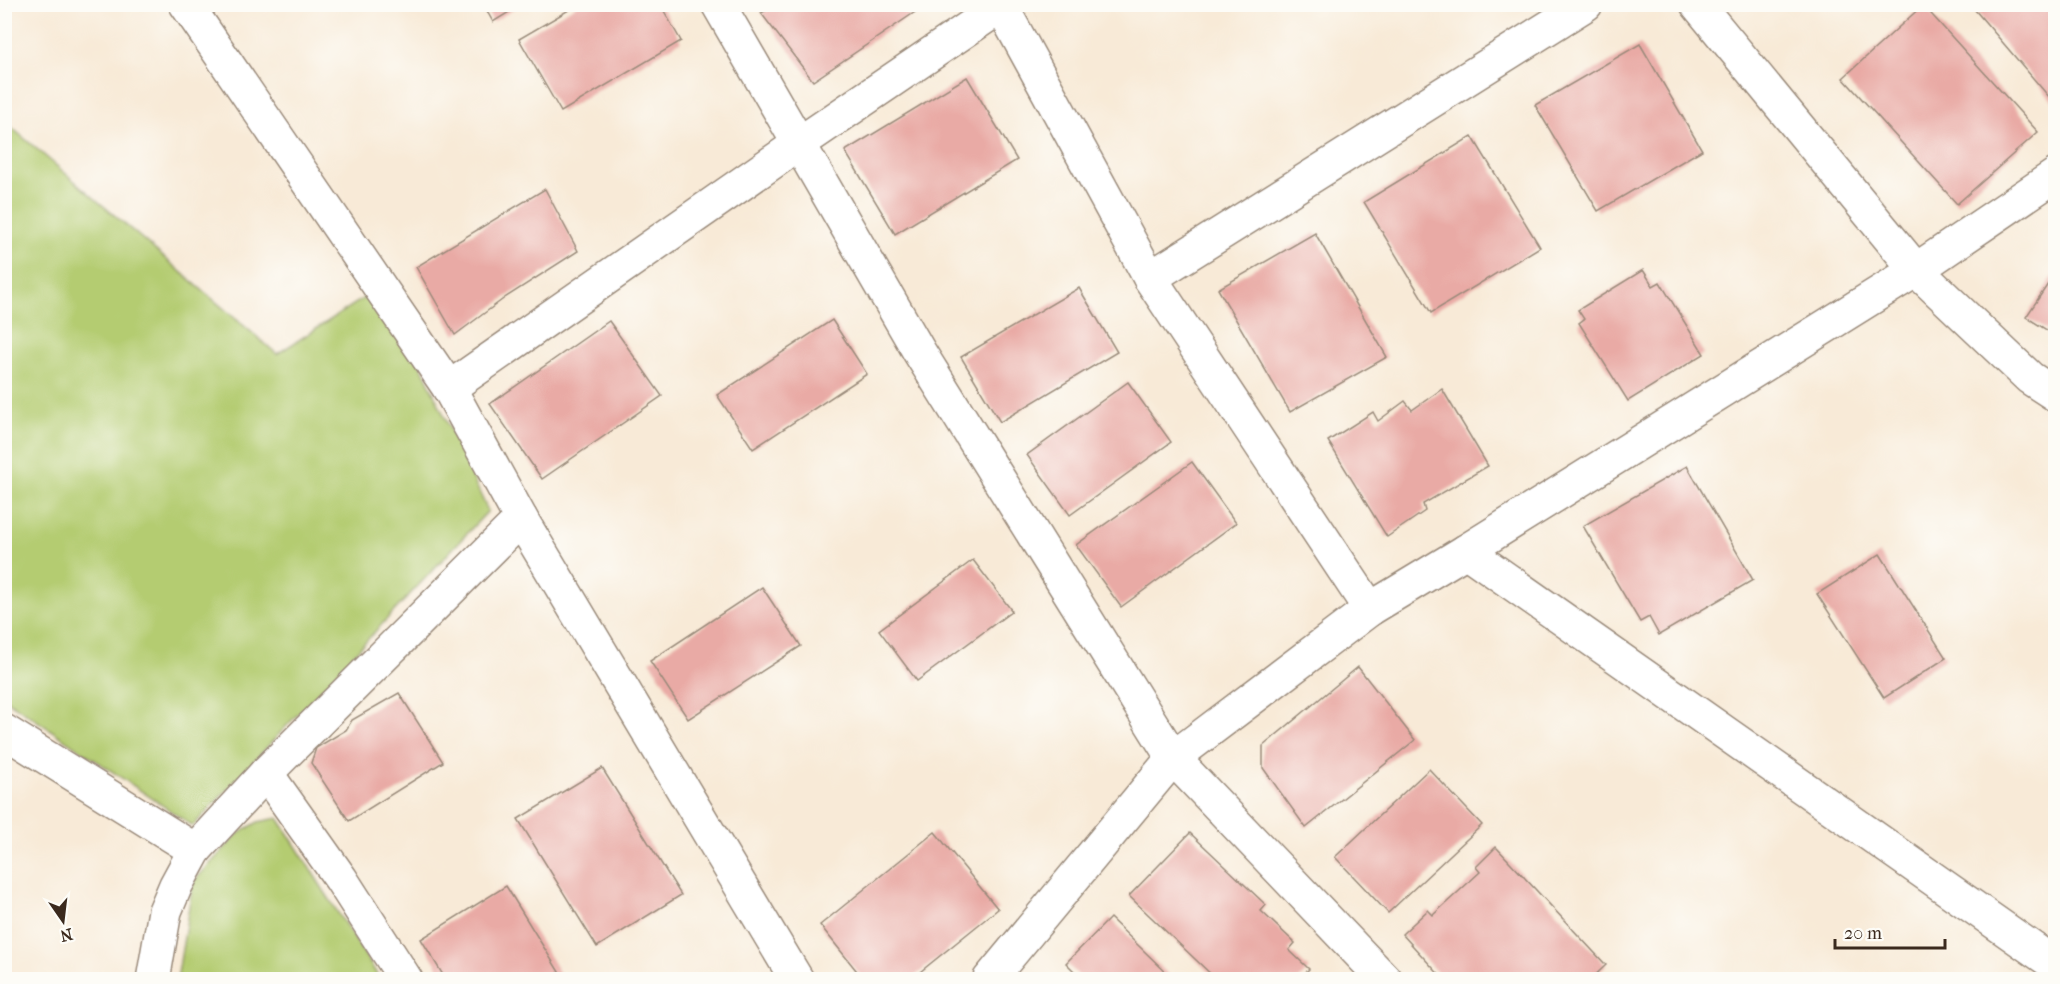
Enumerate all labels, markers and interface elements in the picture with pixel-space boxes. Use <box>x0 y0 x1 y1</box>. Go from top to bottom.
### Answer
north arrow <box>33 891 93 951</box>
scale bar <box>1835 912 1944 950</box>
text: 20 m <box>1844 923 1882 944</box>
text: N <box>57 924 75 946</box>

